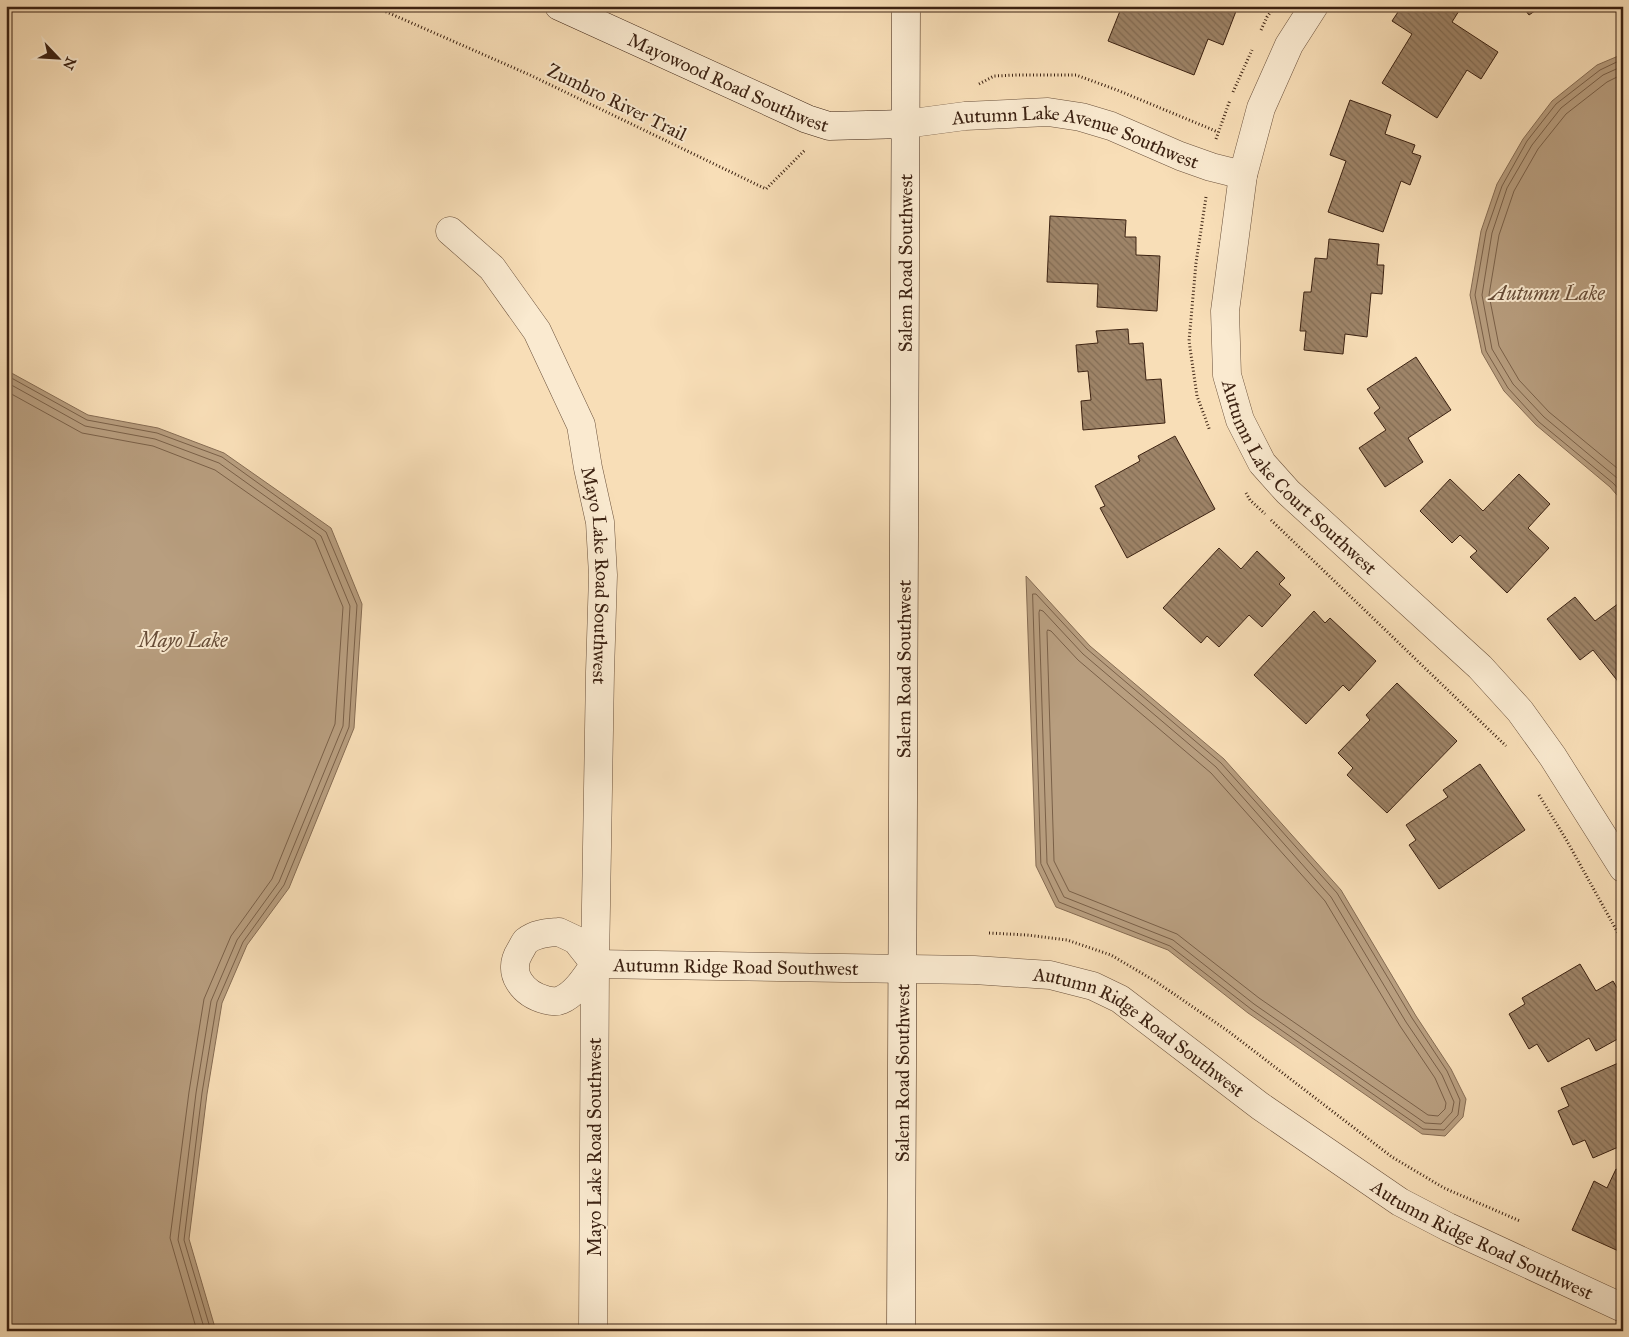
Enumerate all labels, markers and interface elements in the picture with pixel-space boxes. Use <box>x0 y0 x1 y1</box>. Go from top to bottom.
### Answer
street label: Mayowood Road Southwest <box>624 28 832 137</box>
north arrow <box>32 32 82 82</box>
text: N <box>59 54 80 72</box>
street label: Zumbro River Trail <box>544 58 691 146</box>
street label: Autumn Lake Avenue Southwest <box>949 100 1202 173</box>
street label: Salem Road Southwest <box>893 173 917 352</box>
water label: Autumn Lake <box>1487 281 1605 305</box>
street label: Autumn Lake Court Southwest <box>1217 376 1382 579</box>
street label: Mayo Lake Road Southwest <box>576 464 615 685</box>
street label: Salem Road Southwest <box>892 579 915 758</box>
water label: Mayo Lake <box>137 628 228 652</box>
street label: Autumn Ridge Road Southwest <box>612 953 859 980</box>
street label: Autumn Ridge Road Southwest <box>1031 962 1250 1102</box>
street label: Salem Road Southwest <box>890 983 914 1162</box>
street label: Mayo Lake Road Southwest <box>583 1037 606 1256</box>
street label: Autumn Ridge Road Southwest <box>1366 1174 1597 1304</box>

